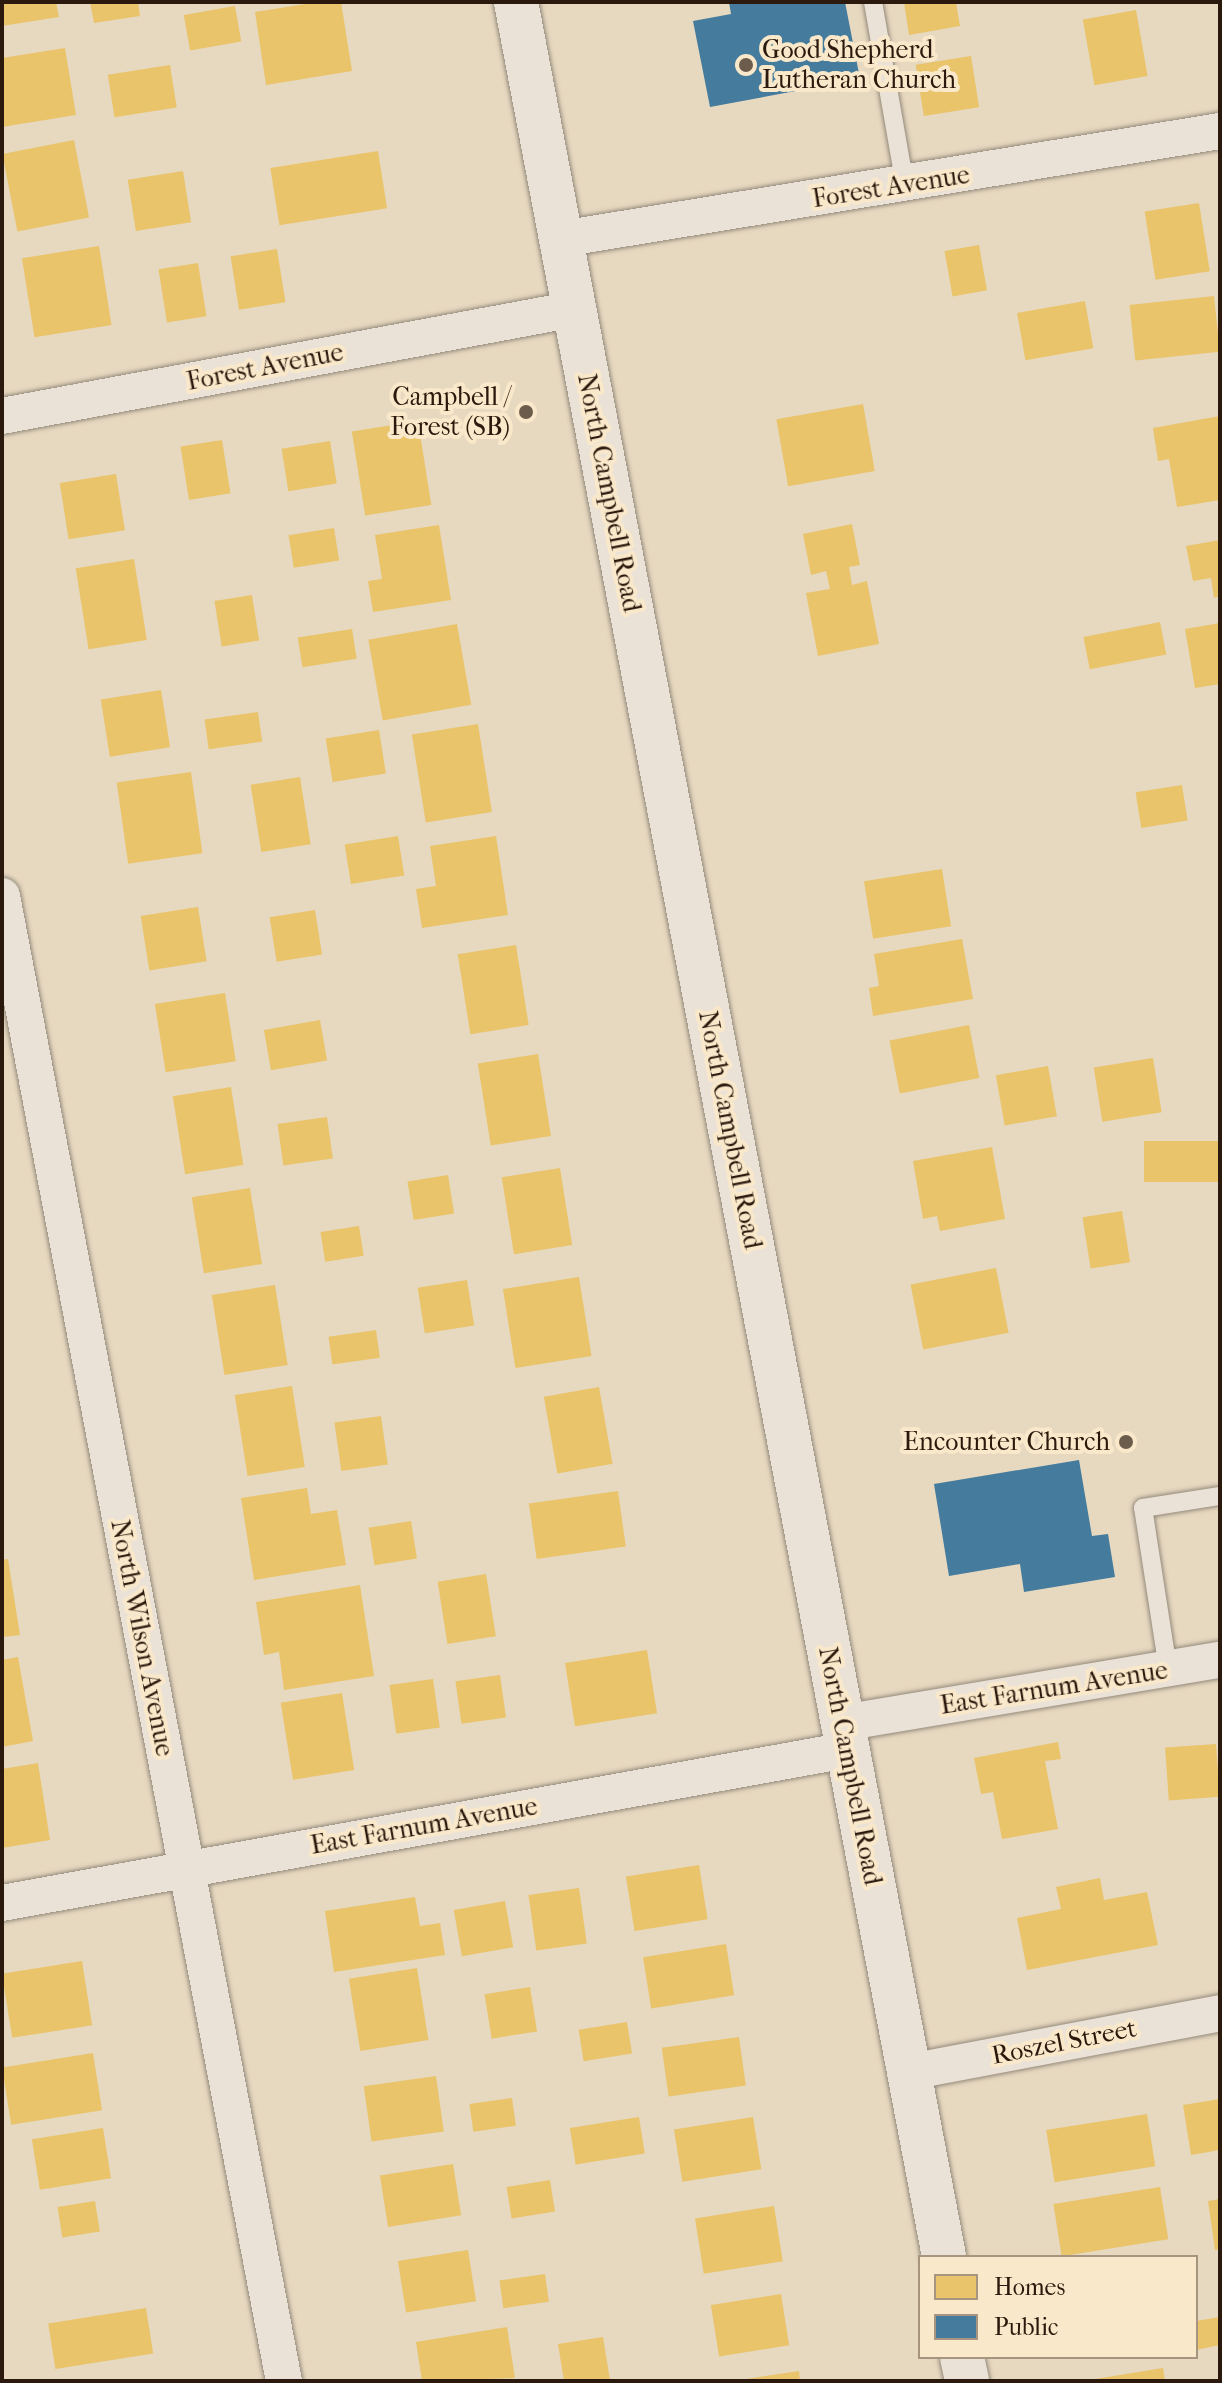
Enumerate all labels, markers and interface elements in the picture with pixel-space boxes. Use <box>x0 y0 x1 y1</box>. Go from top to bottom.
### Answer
place label: Good Shepherd Lutheran Church <box>762 34 956 96</box>
marker: Good Shepherd Lutheran Church <box>737 56 755 74</box>
street label: Forest Avenue <box>810 159 972 215</box>
street label: Forest Avenue <box>184 337 346 397</box>
street label: North Campbell Road <box>571 371 647 615</box>
place label: Campbell / Forest (SB) <box>390 381 510 442</box>
marker: Campbell / Forest (SB) <box>517 403 535 421</box>
street label: North Campbell Road <box>692 1008 768 1252</box>
place label: Encounter Church <box>903 1426 1110 1458</box>
marker: Encounter Church <box>1117 1433 1135 1451</box>
street label: North Wilson Avenue <box>104 1517 180 1759</box>
street label: North Campbell Road <box>812 1644 888 1888</box>
street label: East Farnum Avenue <box>938 1655 1170 1721</box>
street label: East Farnum Avenue <box>308 1791 540 1861</box>
street label: Roszel Street <box>989 2013 1139 2071</box>
legend <box>918 2255 1198 2359</box>
text: Homes <box>994 2273 1065 2301</box>
text: Public <box>994 2313 1058 2341</box>

